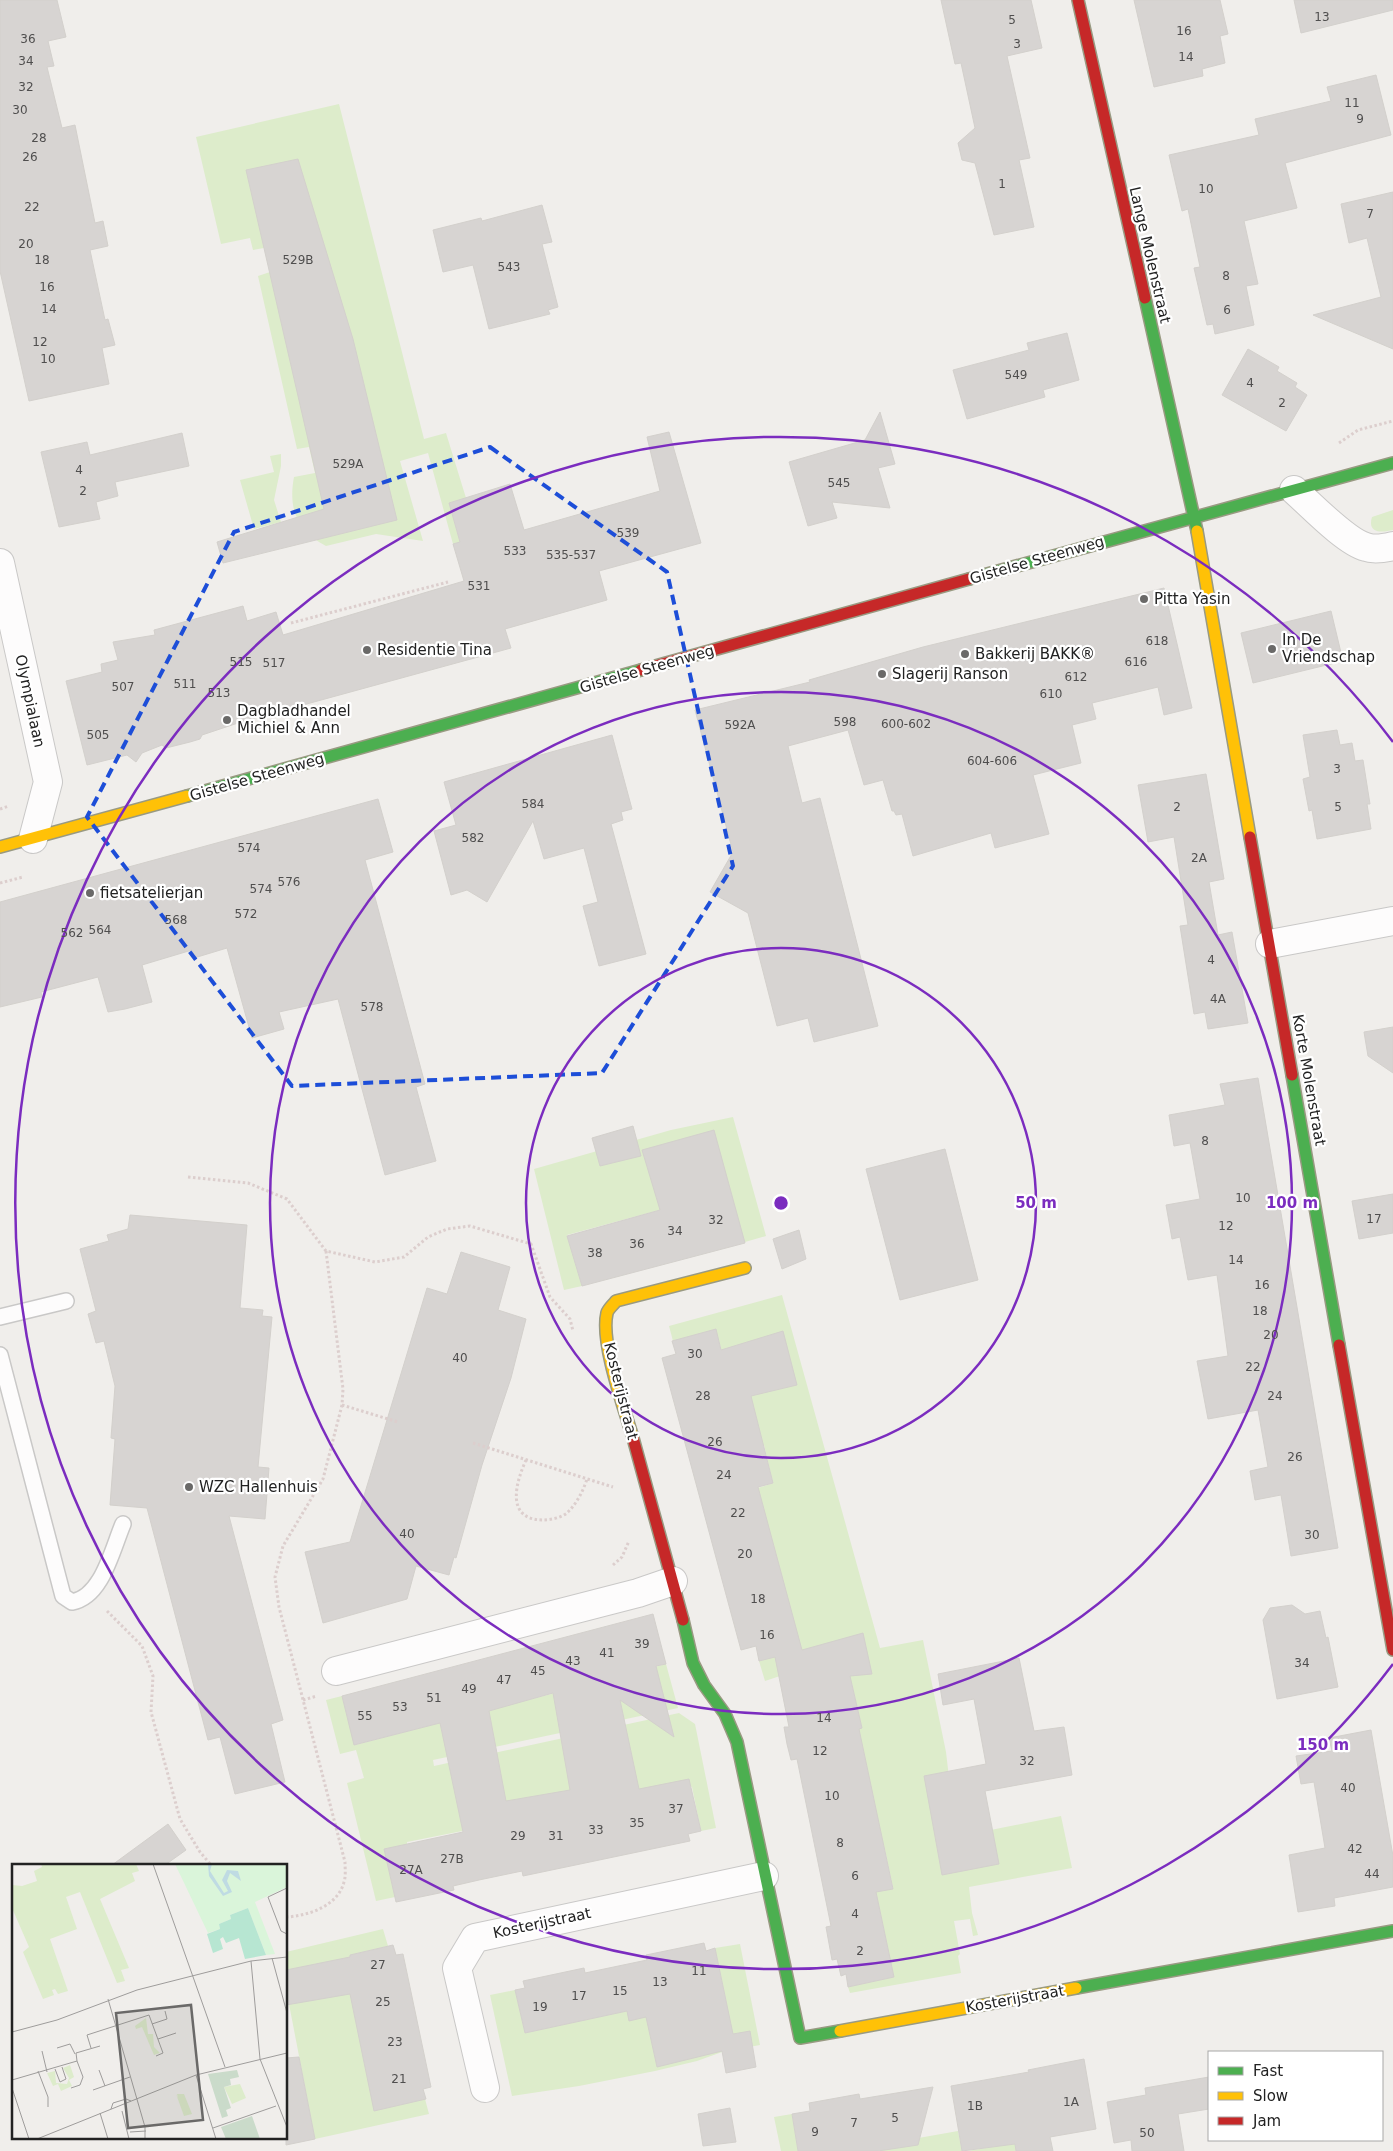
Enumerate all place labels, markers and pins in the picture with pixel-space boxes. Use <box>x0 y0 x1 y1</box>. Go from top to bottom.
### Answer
place label: Pitta Yasin <box>1154 590 1230 608</box>
marker: Pitta Yasin <box>1138 593 1150 605</box>
place label: In De Vriendschap <box>1282 631 1375 666</box>
place label: Residentie Tina <box>377 641 492 659</box>
marker: In De Vriendschap <box>1266 643 1278 655</box>
marker: Residentie Tina <box>361 644 373 656</box>
place label: Bakkerij BAKK® <box>975 645 1095 663</box>
marker: Bakkerij BAKK® <box>959 648 971 660</box>
place label: Slagerij Ranson <box>892 665 1008 683</box>
marker: Slagerij Ranson <box>876 668 888 680</box>
place label: Dagbladhandel Michiel & Ann <box>237 702 351 737</box>
marker: Dagbladhandel Michiel & Ann <box>221 714 233 726</box>
place label: fietsatelierjan <box>100 884 203 902</box>
marker: fietsatelierjan <box>84 887 96 899</box>
centre of rings <box>772 1194 790 1212</box>
place label: WZC Hallenhuis <box>199 1478 318 1496</box>
marker: WZC Hallenhuis <box>183 1481 195 1493</box>

